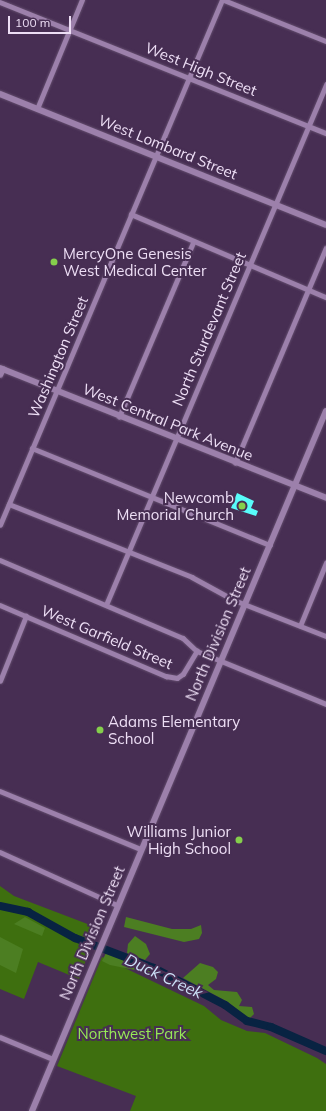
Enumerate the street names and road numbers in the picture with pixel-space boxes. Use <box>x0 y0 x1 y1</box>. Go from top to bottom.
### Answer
street label: West High Street <box>143 38 259 100</box>
street label: West Lombard Street <box>96 111 240 183</box>
street label: North Sturdevant Street <box>168 249 250 409</box>
street label: Washington Street <box>24 293 92 421</box>
street label: West Central Park Avenue <box>80 380 256 464</box>
street label: North Division Street <box>182 564 254 704</box>
street label: West Garfield Street <box>39 601 175 673</box>
street label: North Division Street <box>56 863 128 1003</box>

